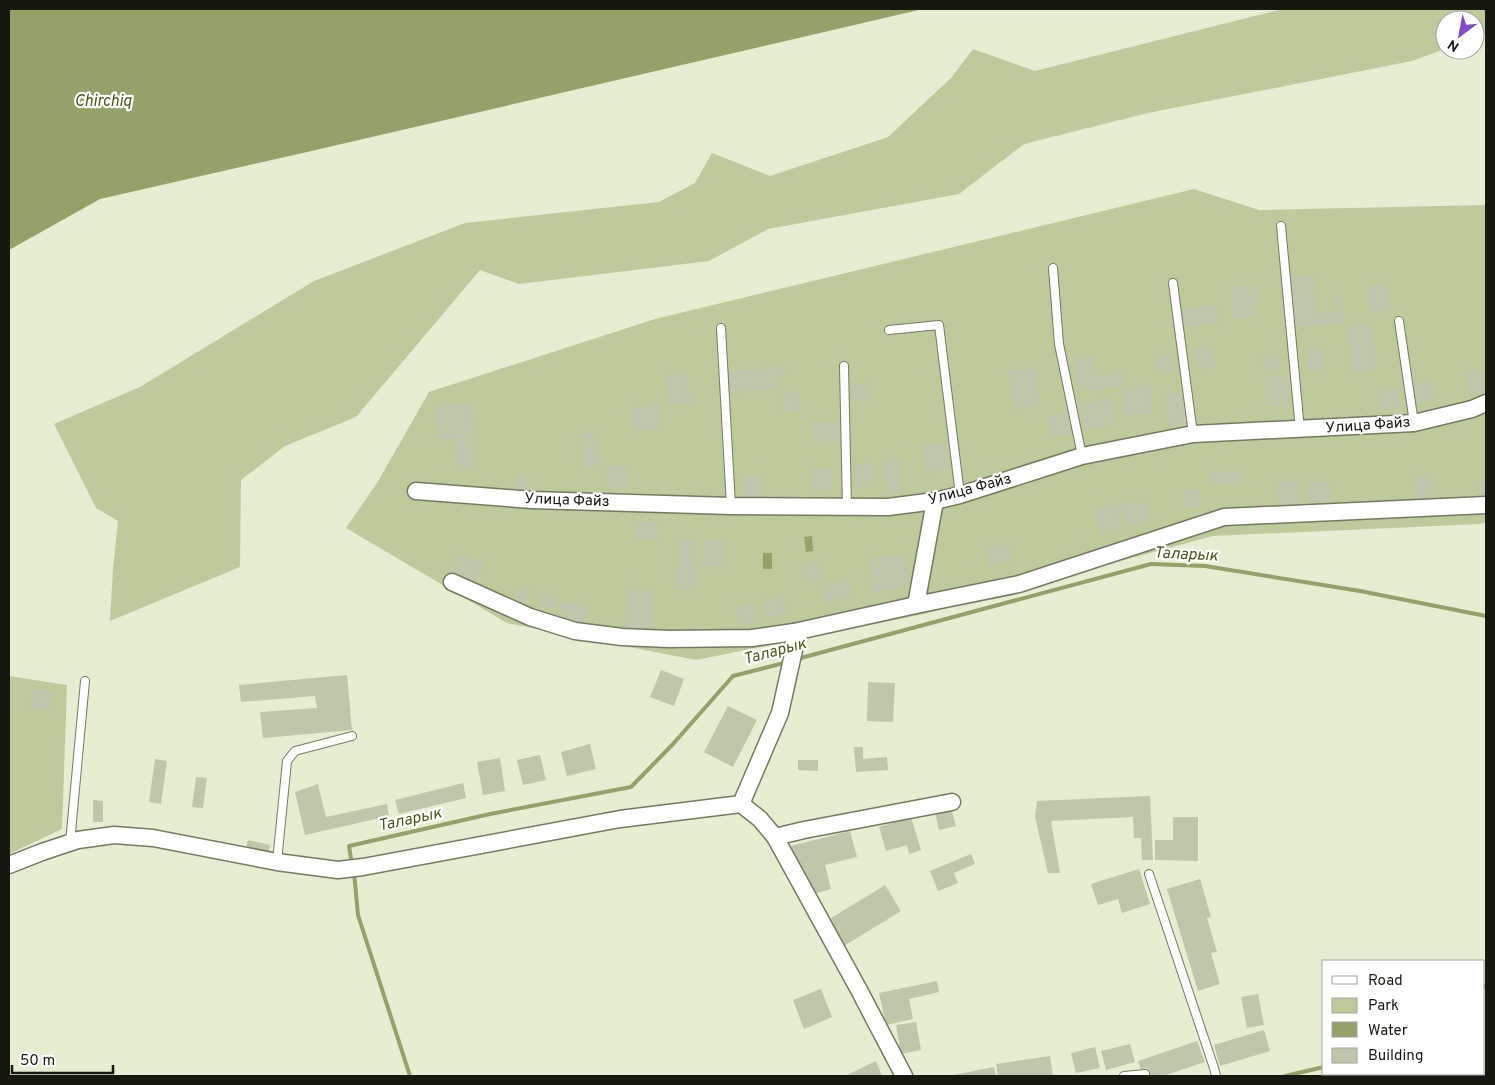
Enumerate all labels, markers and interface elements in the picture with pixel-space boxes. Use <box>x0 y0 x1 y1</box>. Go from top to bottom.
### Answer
north arrow <box>1435 10 1485 60</box>
text: N <box>1445 35 1463 55</box>
water label: Chirchiq <box>74 92 132 112</box>
street label: Улица Файз <box>1325 414 1411 438</box>
street label: Улица Файз <box>926 470 1014 510</box>
street label: Улица Файз <box>524 490 610 512</box>
water label: Таларык <box>1153 543 1220 567</box>
water label: Таларык <box>741 634 810 670</box>
water label: Таларык <box>376 803 444 836</box>
legend <box>1322 960 1485 1075</box>
text: Road <box>1368 972 1403 991</box>
text: Park <box>1368 997 1399 1016</box>
text: Water <box>1368 1022 1408 1041</box>
scale bar <box>12 1042 114 1074</box>
text: Building <box>1368 1047 1423 1066</box>
text: 50 m <box>20 1052 55 1071</box>

